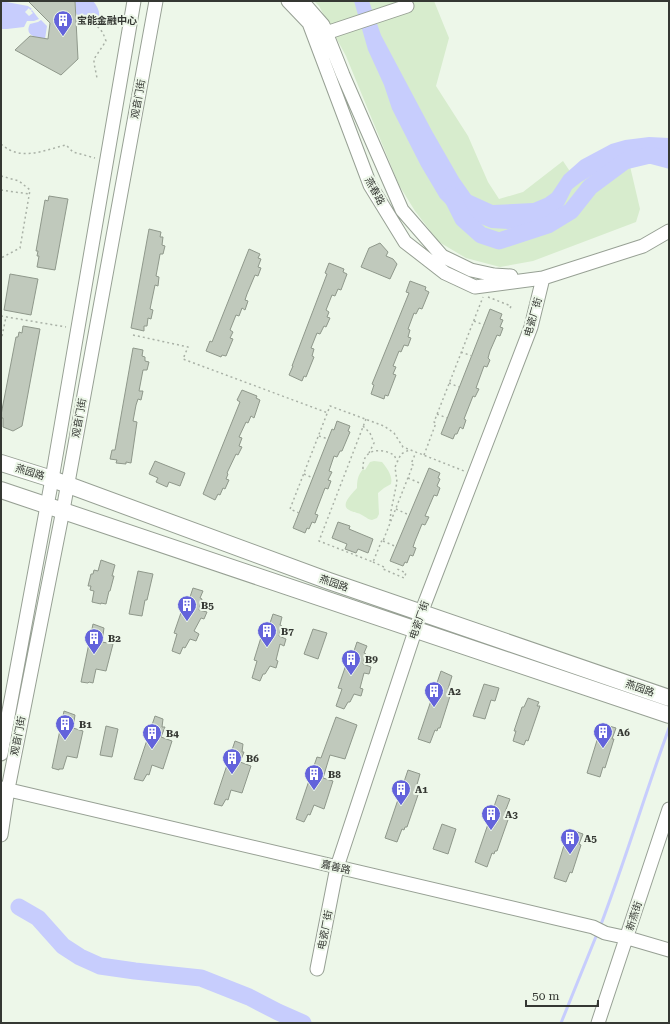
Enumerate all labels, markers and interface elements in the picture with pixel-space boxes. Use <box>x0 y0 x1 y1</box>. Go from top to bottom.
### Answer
building icon: 宝能金融中心 <box>52 9 74 37</box>
place label: 宝能金融中心 <box>77 14 137 26</box>
street label: 观音门街 <box>129 78 147 120</box>
street label: 燕春路 <box>363 175 387 207</box>
street label: 电瓷厂街 <box>522 296 544 338</box>
street label: 观音门街 <box>70 397 88 439</box>
street label: 燕园路 <box>14 462 46 482</box>
street label: 燕园路 <box>318 573 350 593</box>
building icon: B5 <box>176 594 198 622</box>
street label: 电瓷厂街 <box>407 599 431 641</box>
place label: B5 <box>201 600 214 611</box>
building icon: B7 <box>256 620 278 648</box>
place label: B7 <box>281 626 294 637</box>
building icon: B2 <box>83 627 105 655</box>
place label: B2 <box>108 633 121 644</box>
building icon: B9 <box>340 648 362 676</box>
place label: B9 <box>365 654 378 665</box>
street label: 燕园路 <box>624 678 656 698</box>
building icon: A2 <box>423 680 445 708</box>
place label: A2 <box>448 686 461 697</box>
building icon: B1 <box>54 713 76 741</box>
street label: 观音门街 <box>9 715 27 757</box>
place label: B1 <box>79 719 92 730</box>
building icon: A6 <box>592 721 614 749</box>
building icon: B4 <box>141 722 163 750</box>
place label: A6 <box>617 727 630 738</box>
place label: B4 <box>166 728 179 739</box>
building icon: B6 <box>221 747 243 775</box>
place label: B6 <box>246 753 259 764</box>
building icon: B8 <box>303 763 325 791</box>
place label: B8 <box>328 769 341 780</box>
building icon: A1 <box>390 778 412 806</box>
place label: A1 <box>415 784 428 795</box>
building icon: A3 <box>480 803 502 831</box>
place label: A3 <box>505 809 518 820</box>
building icon: A5 <box>559 827 581 855</box>
place label: A5 <box>584 833 597 844</box>
street label: 嘉善路 <box>320 858 352 876</box>
street label: 新燕街 <box>624 900 644 932</box>
street label: 电瓷厂街 <box>316 909 334 951</box>
scale bar <box>526 982 598 1008</box>
text: 50 m <box>532 989 559 1003</box>

